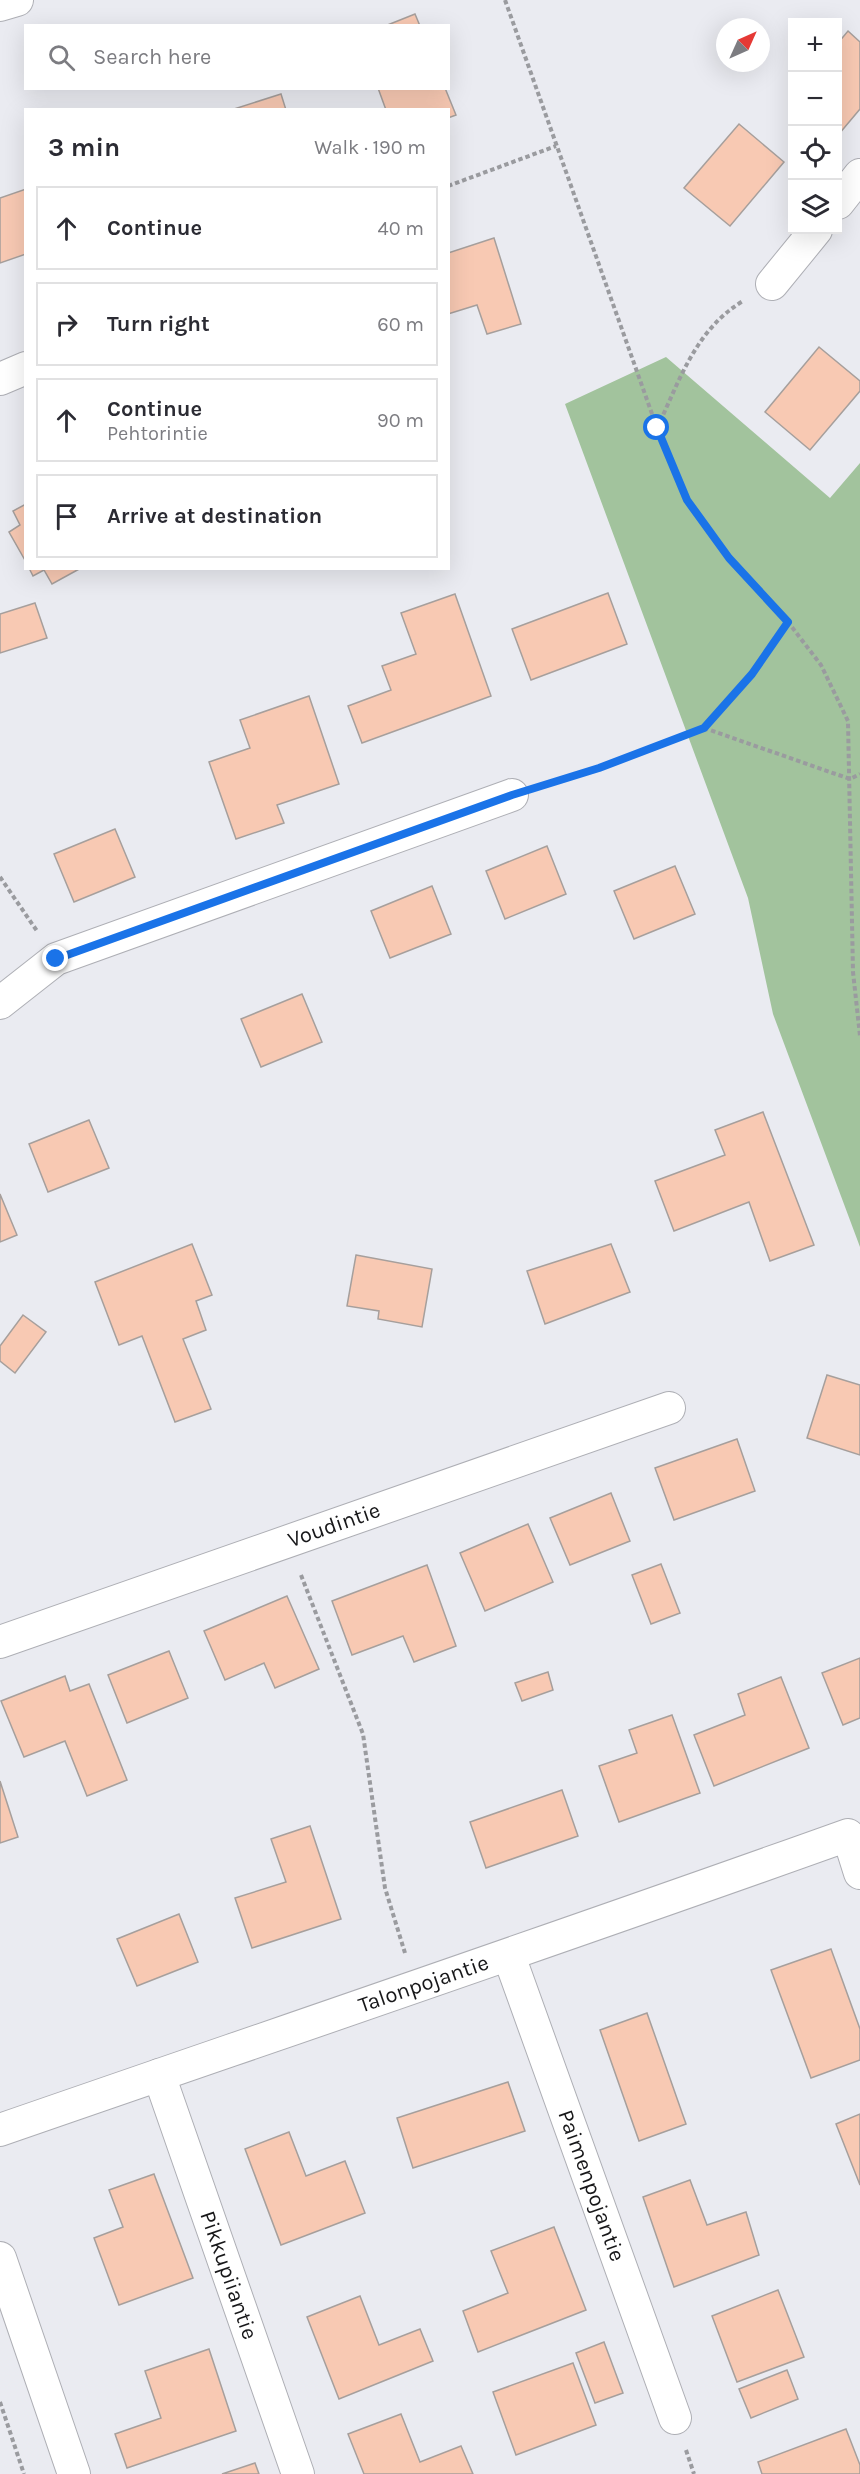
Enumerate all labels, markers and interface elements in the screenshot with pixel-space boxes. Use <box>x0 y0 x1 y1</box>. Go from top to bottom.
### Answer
north arrow <box>716 18 770 72</box>
map controls <box>788 18 842 234</box>
button: + <box>788 18 842 72</box>
search box <box>24 24 450 90</box>
icon: search <box>45 41 78 74</box>
text: Search here <box>93 44 211 70</box>
button: − <box>788 72 842 126</box>
button: locate <box>788 126 842 180</box>
text: 3 min <box>48 132 120 163</box>
text: Walk · 190 m <box>314 136 426 159</box>
button: layers <box>788 180 842 234</box>
icon: ahead <box>50 212 83 245</box>
text: Continue <box>107 215 202 241</box>
text: 40 m <box>378 217 424 240</box>
icon: right <box>50 308 83 341</box>
text: Turn right <box>107 311 210 337</box>
text: 60 m <box>377 313 424 336</box>
text: Continue <box>107 396 202 422</box>
icon: ahead <box>50 404 83 437</box>
text: 90 m <box>377 409 424 432</box>
route start <box>643 414 669 440</box>
text: Pehtorintie <box>107 422 208 445</box>
icon: arrive <box>50 500 83 533</box>
text: Arrive at destination <box>107 503 322 529</box>
route end <box>42 945 68 971</box>
street label: Voudintie <box>285 1497 384 1553</box>
street label: Talonpojantie <box>355 1949 492 2018</box>
street label: Paimenpojantie <box>552 2106 631 2265</box>
street label: Pikkupiiantie <box>194 2207 263 2343</box>

